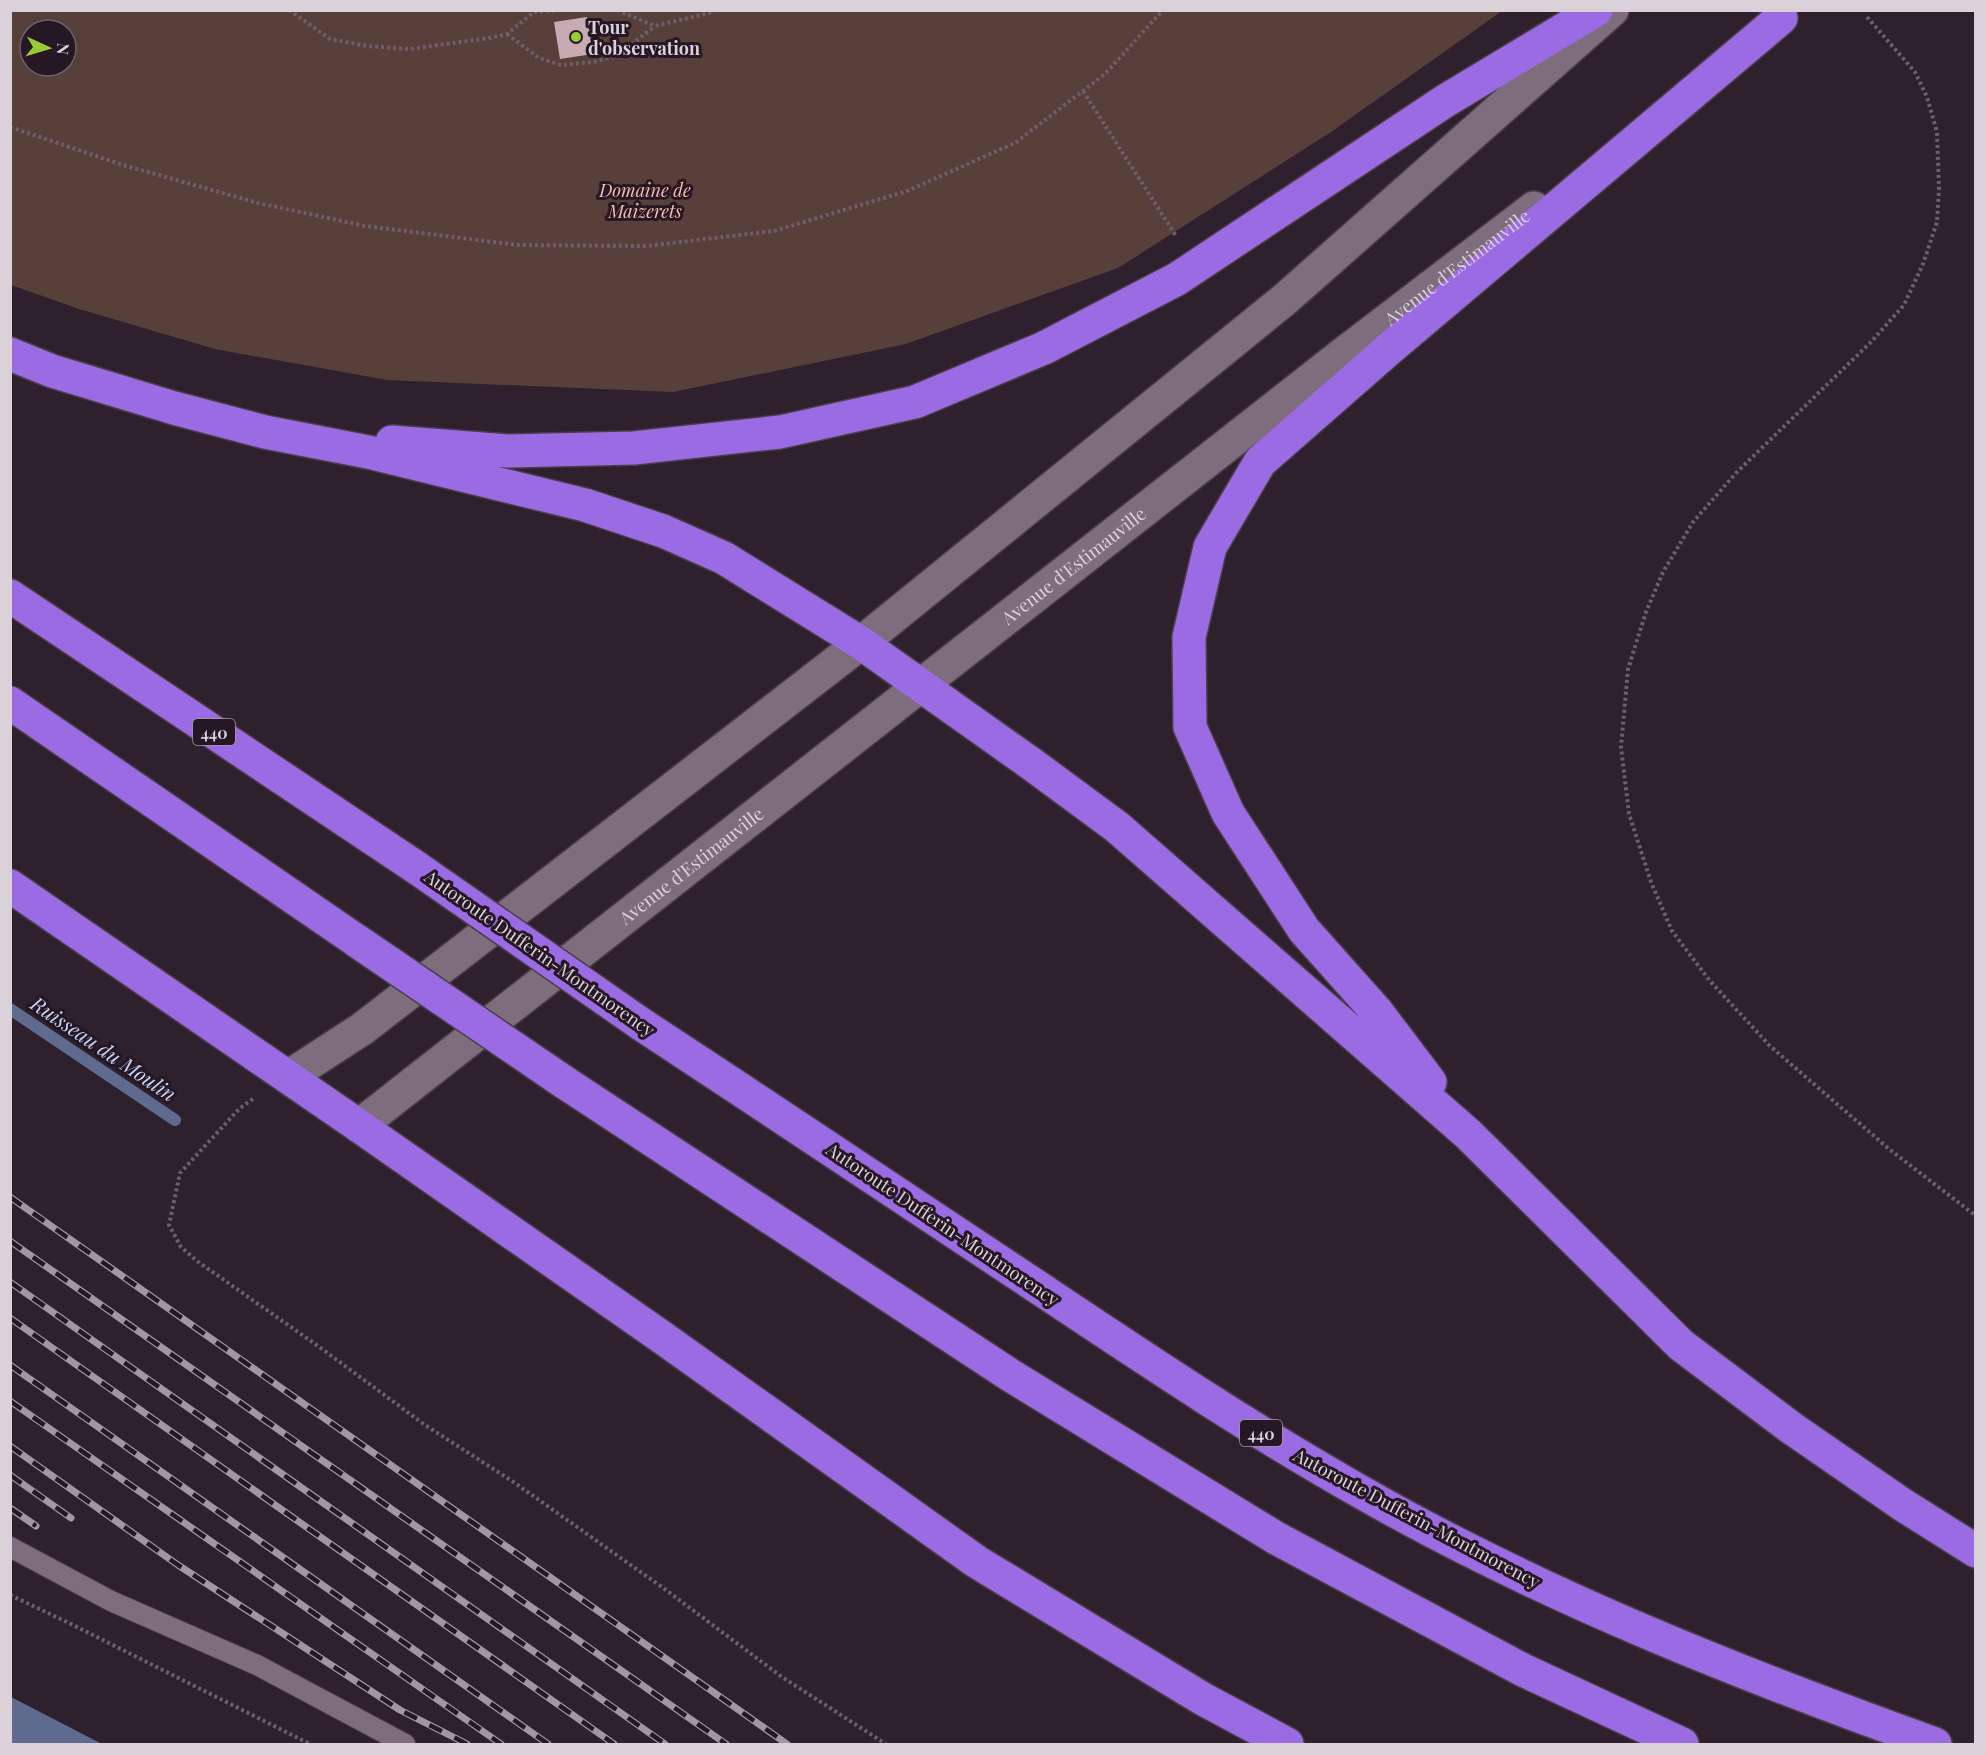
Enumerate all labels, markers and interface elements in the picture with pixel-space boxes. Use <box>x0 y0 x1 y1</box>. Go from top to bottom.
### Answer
place label: Tour d'observation <box>588 15 700 60</box>
north arrow <box>18 18 78 78</box>
marker: Tour d'observation <box>569 30 583 44</box>
text: N <box>53 43 74 56</box>
park label: Domaine de Maizerets <box>598 178 691 223</box>
street label: Avenue d'Estimauville <box>1378 204 1535 331</box>
street label: Avenue d'Estimauville <box>996 502 1151 630</box>
road number: 440 <box>193 719 235 745</box>
street label: Avenue d'Estimauville <box>613 801 768 930</box>
street label: Autoroute Dufferin-Montmorency <box>419 864 660 1042</box>
water label: Ruisseau du Moulin <box>25 989 182 1107</box>
street label: Autoroute Dufferin-Montmorency <box>821 1136 1064 1311</box>
road number: 440 <box>1240 1420 1282 1446</box>
street label: Autoroute Dufferin-Montmorency <box>1289 1442 1544 1593</box>

